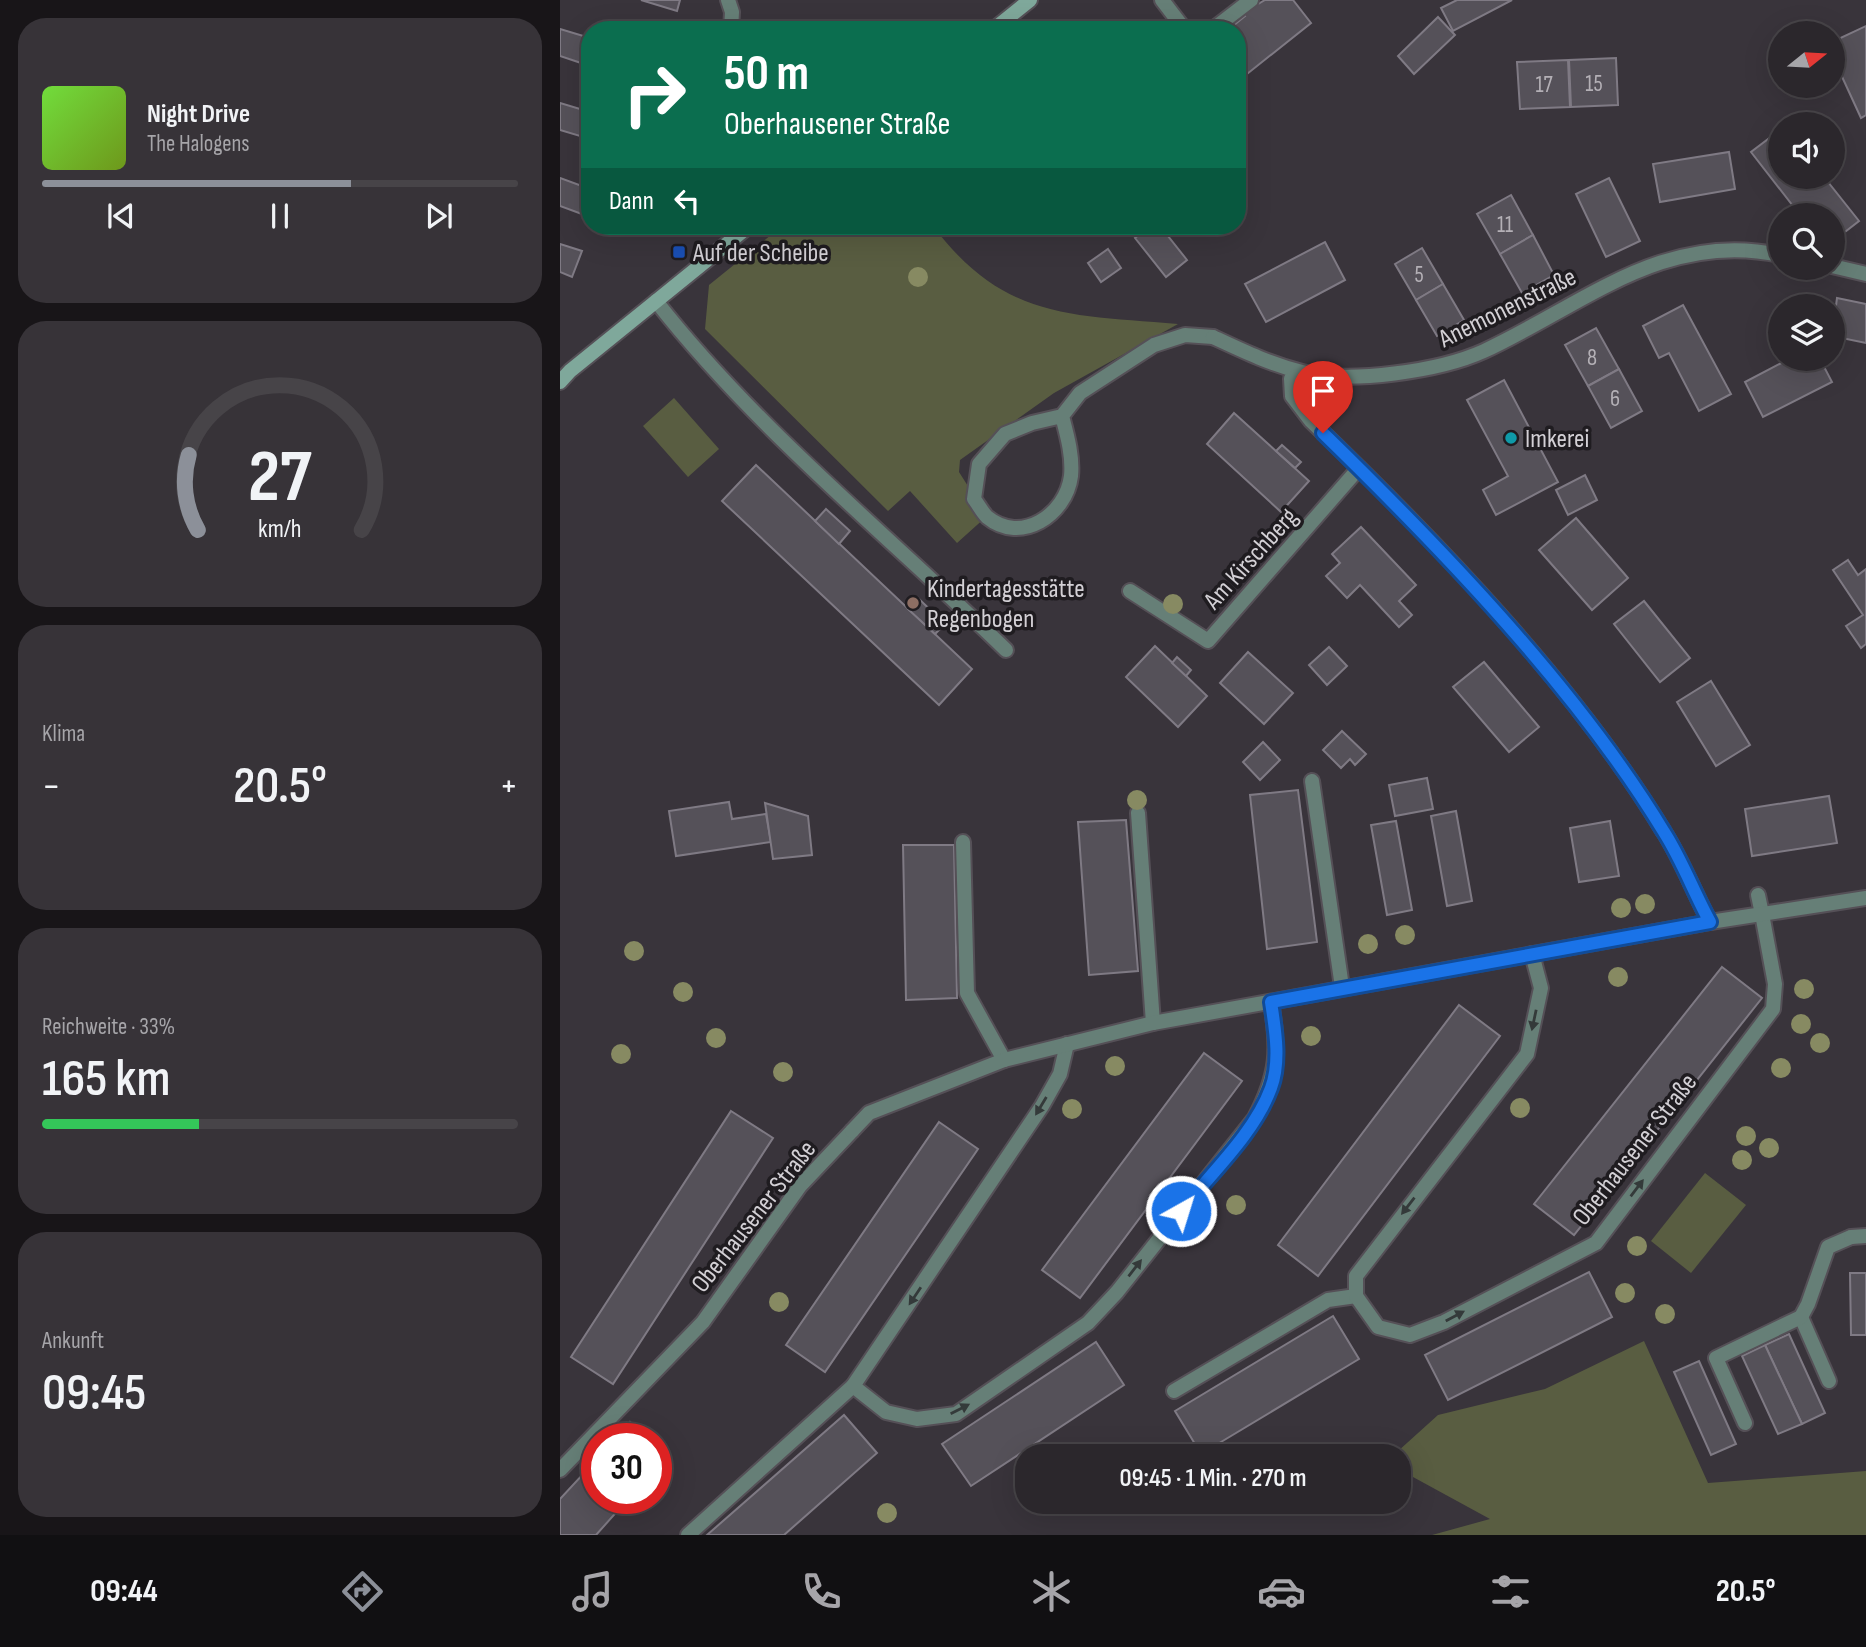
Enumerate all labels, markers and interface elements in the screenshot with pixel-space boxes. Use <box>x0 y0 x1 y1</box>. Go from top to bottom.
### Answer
north arrow <box>1768 21 1844 98</box>
map controls <box>1768 21 1845 371</box>
text: 50 m <box>724 45 809 104</box>
icon: right <box>609 49 700 140</box>
house number: 15 <box>1585 70 1603 98</box>
house number: 17 <box>1535 71 1553 99</box>
text: Night Drive <box>147 99 250 130</box>
text: Oberhausener Straße <box>724 105 950 144</box>
button: sound <box>1768 112 1845 189</box>
text: The Halogens <box>147 130 250 158</box>
icon: left <box>668 182 706 220</box>
text: Dann <box>609 186 654 217</box>
icon: previous <box>102 197 140 235</box>
icon: pause <box>261 197 299 235</box>
icon: next <box>420 197 458 235</box>
button: search <box>1768 203 1845 280</box>
house number: 11 <box>1497 211 1513 239</box>
place label: Auf der Scheibe <box>692 238 829 269</box>
marker: Auf der Scheibe <box>671 244 687 260</box>
house number: 5 <box>1414 261 1424 289</box>
street label: Anemonenstraße <box>1433 262 1581 355</box>
button: layers <box>1768 294 1845 371</box>
house number: 8 <box>1587 344 1597 372</box>
pin <box>1293 361 1353 433</box>
icon: arrive <box>1304 372 1342 410</box>
house number: 6 <box>1610 385 1620 413</box>
place label: Imkerei <box>1525 424 1589 455</box>
marker: Imkerei <box>1503 430 1519 446</box>
text: 27 <box>248 435 312 523</box>
street label: Am Kirschberg <box>1197 502 1305 617</box>
text: km/h <box>258 514 302 545</box>
place label: Kindertagesstätte Regenbogen <box>927 574 1085 635</box>
marker: Kindertagesstätte Regenbogen <box>905 595 921 611</box>
text: Klima <box>42 720 85 748</box>
text: 20.5° <box>233 755 327 818</box>
text: − <box>42 764 61 809</box>
text: + <box>499 764 518 809</box>
one-way arrow <box>1529 1009 1540 1031</box>
text: Reichweite · 33% <box>42 1013 175 1041</box>
text: 165 km <box>42 1048 170 1111</box>
street label: Oberhausener Straße <box>1566 1068 1704 1232</box>
one-way arrow <box>1035 1097 1048 1116</box>
street label: Oberhausener Straße <box>685 1135 823 1299</box>
position arrow <box>1144 1174 1218 1248</box>
one-way arrow <box>1629 1179 1644 1197</box>
one-way arrow <box>1400 1196 1415 1214</box>
one-way arrow <box>1128 1260 1143 1278</box>
one-way arrow <box>909 1286 922 1305</box>
one-way arrow <box>1445 1310 1465 1322</box>
text: Ankunft <box>42 1327 104 1355</box>
text: 09:45 <box>42 1362 146 1425</box>
one-way arrow <box>950 1404 970 1416</box>
speed limit sign: 30 <box>581 1423 672 1514</box>
text: 09:45 · 1 Min. · 270 m <box>1120 1463 1306 1494</box>
icon: directions <box>338 1567 387 1616</box>
icon: music <box>568 1567 617 1616</box>
icon: phone <box>797 1567 846 1616</box>
icon: climate <box>1027 1567 1076 1616</box>
icon: car <box>1257 1567 1306 1616</box>
icon: filters <box>1486 1567 1535 1616</box>
text: 09:44 <box>90 1572 158 1611</box>
text: 20.5° <box>1716 1572 1776 1611</box>

